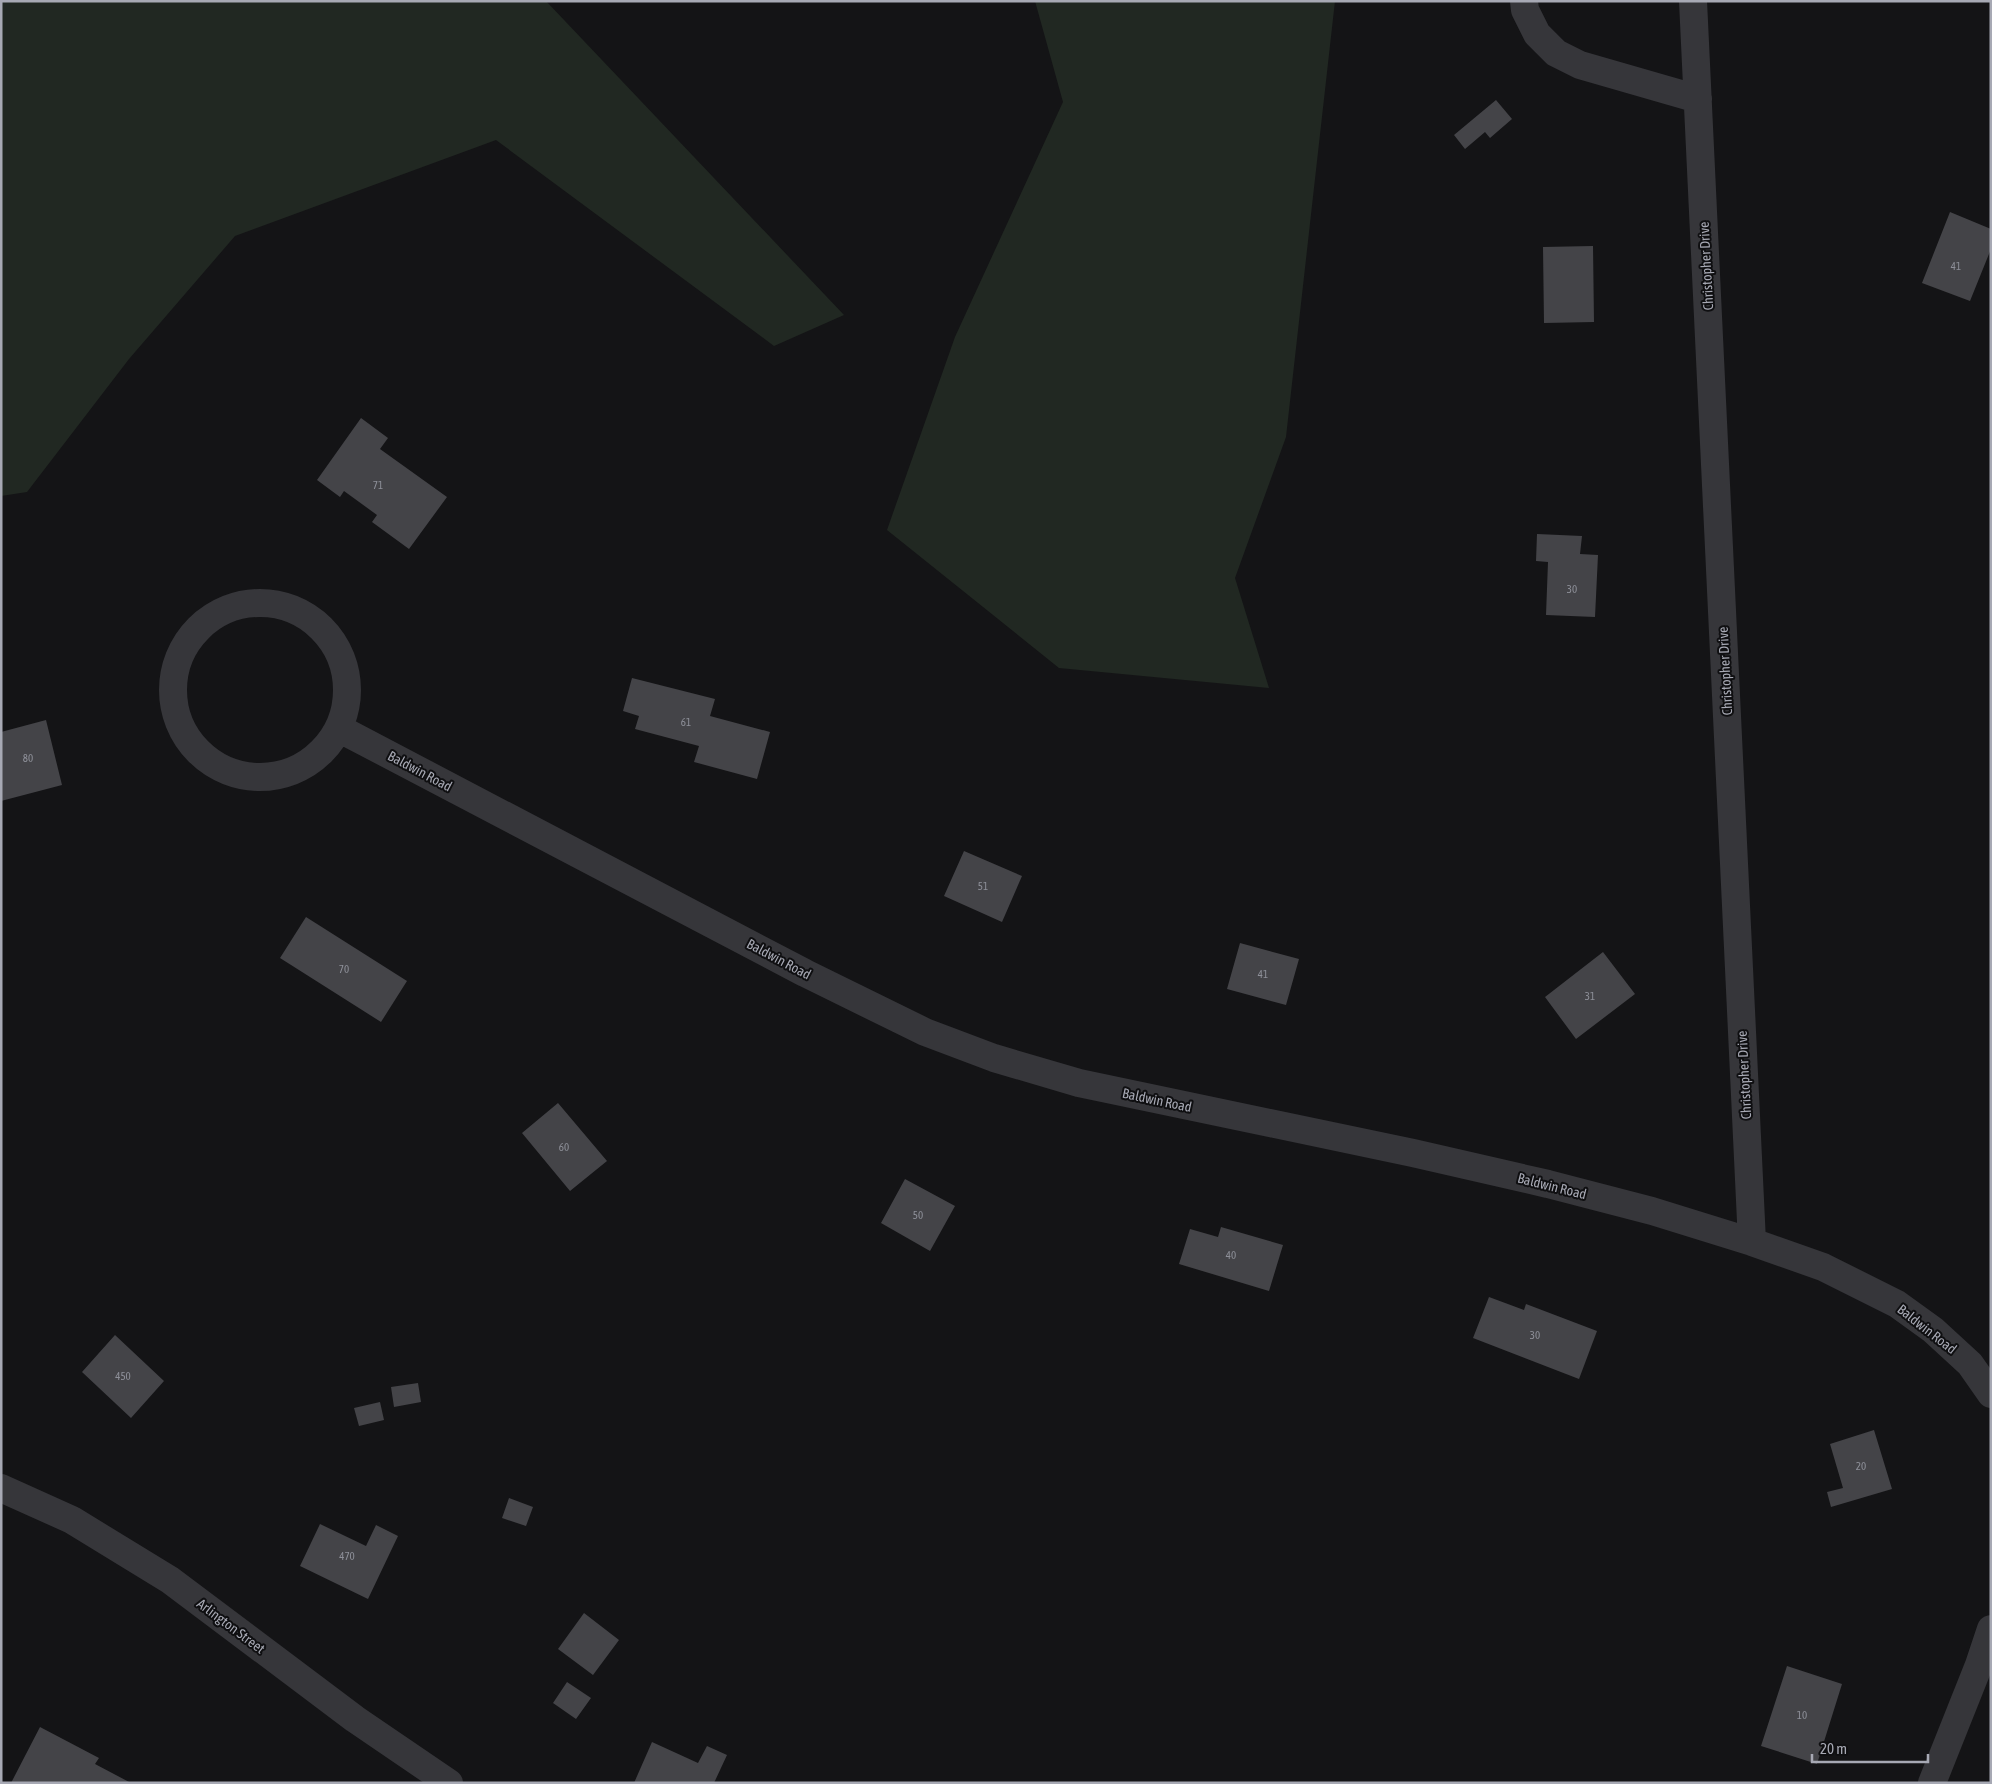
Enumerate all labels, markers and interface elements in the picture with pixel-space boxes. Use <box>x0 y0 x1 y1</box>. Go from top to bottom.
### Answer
street label: Christopher Drive <box>1696 221 1716 311</box>
house number: 41 <box>1951 260 1961 272</box>
house number: 71 <box>373 479 383 491</box>
house number: 30 <box>1567 583 1577 595</box>
street label: Christopher Drive <box>1715 626 1735 716</box>
house number: 61 <box>681 716 691 728</box>
street label: Baldwin Road <box>385 747 455 795</box>
house number: 80 <box>23 752 33 764</box>
house number: 51 <box>978 880 988 892</box>
street label: Baldwin Road <box>744 935 814 983</box>
house number: 70 <box>339 963 349 975</box>
house number: 41 <box>1258 968 1268 980</box>
house number: 31 <box>1585 990 1595 1002</box>
street label: Christopher Drive <box>1734 1030 1754 1120</box>
street label: Baldwin Road <box>1121 1085 1193 1115</box>
house number: 60 <box>559 1141 569 1153</box>
street label: Baldwin Road <box>1516 1170 1588 1202</box>
house number: 50 <box>913 1209 923 1221</box>
house number: 40 <box>1226 1249 1236 1261</box>
street label: Baldwin Road <box>1894 1301 1960 1357</box>
house number: 30 <box>1530 1329 1540 1341</box>
house number: 450 <box>115 1370 131 1382</box>
house number: 20 <box>1856 1460 1866 1472</box>
house number: 470 <box>339 1550 355 1562</box>
street label: Arlington Street <box>194 1595 268 1657</box>
house number: 10 <box>1797 1709 1807 1721</box>
scale bar <box>1812 1732 1928 1764</box>
text: 20 m <box>1820 1740 1847 1757</box>

